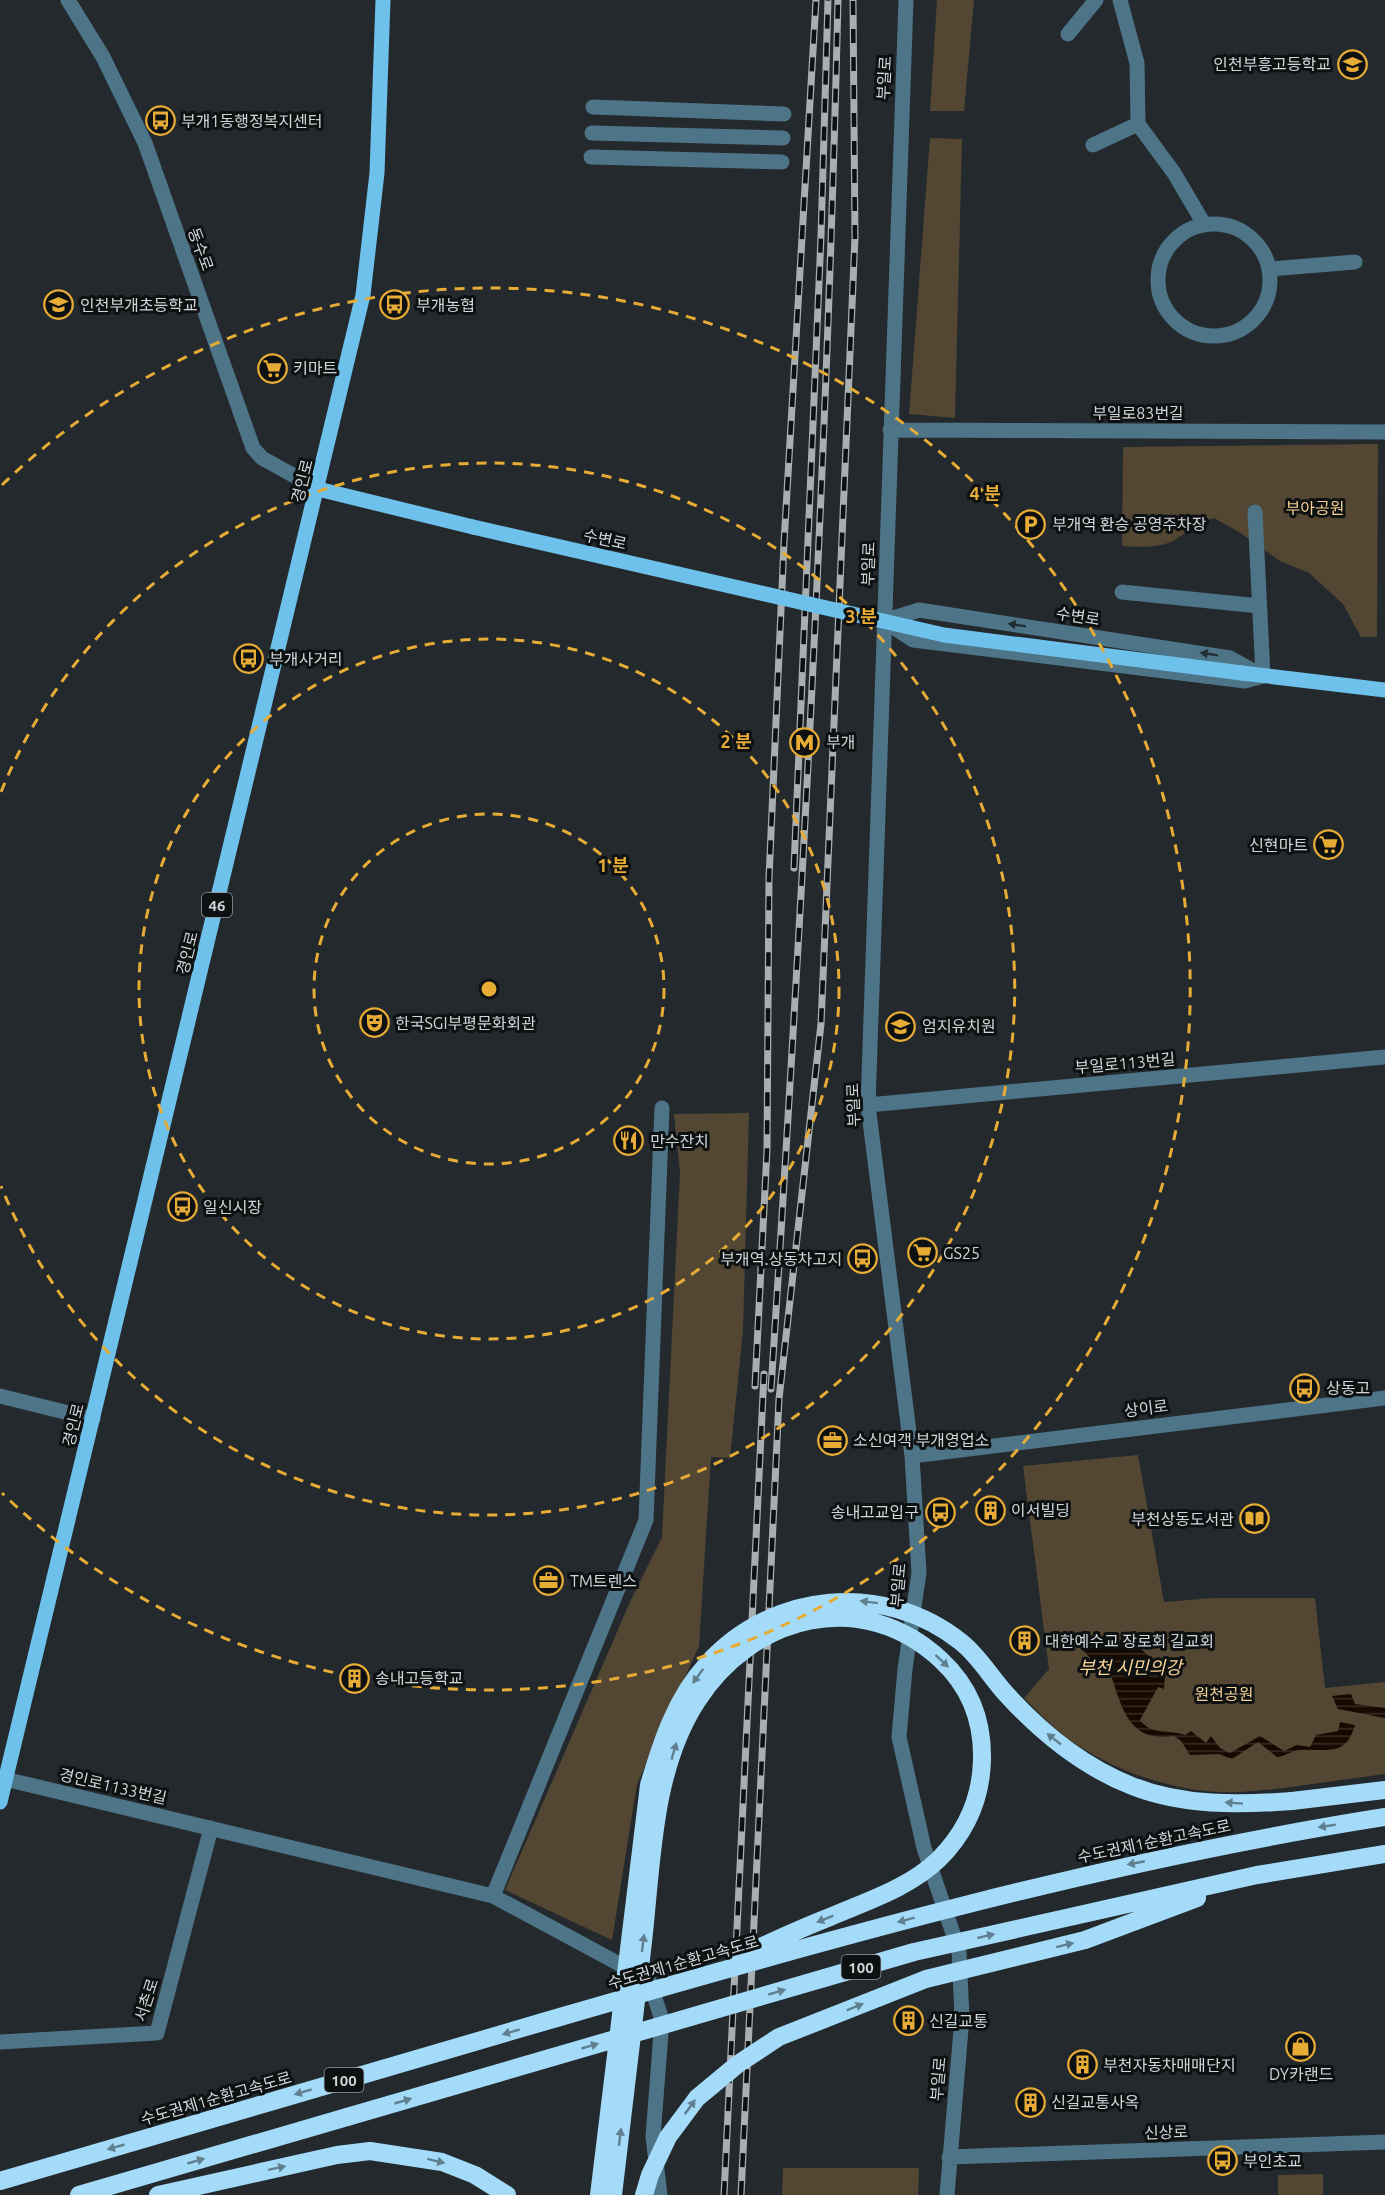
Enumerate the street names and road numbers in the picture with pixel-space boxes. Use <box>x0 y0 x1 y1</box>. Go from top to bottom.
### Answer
street label: 부일로 <box>874 55 894 101</box>
street label: 동수로 <box>185 225 217 273</box>
street label: 부일로83번길 <box>1092 404 1184 422</box>
street label: 경인로 <box>288 457 316 505</box>
street label: 수변로 <box>581 525 629 553</box>
street label: 부일로 <box>858 541 878 586</box>
street label: 수변로 <box>1055 604 1101 628</box>
road number: 46 <box>202 893 232 917</box>
street label: 경인로 <box>173 929 201 977</box>
street label: 부일로113번길 <box>1074 1050 1176 1076</box>
street label: 부일로 <box>843 1082 863 1127</box>
street label: 상이로 <box>1123 1396 1169 1420</box>
street label: 경인로 <box>59 1401 87 1449</box>
street label: 부일로 <box>887 1562 909 1608</box>
street label: 경인로1133번길 <box>58 1765 168 1807</box>
street label: 수도권제1순환고속도로 <box>1076 1816 1233 1866</box>
street label: 수도권제1순환고속도로 <box>605 1932 761 1992</box>
road number: 100 <box>842 1955 880 1979</box>
street label: 서촌로 <box>131 1976 161 2024</box>
street label: 부일로 <box>927 2056 949 2102</box>
street label: 수도권제1순환고속도로 <box>138 2068 294 2128</box>
road number: 100 <box>324 2068 364 2092</box>
street label: 신상로 <box>1144 2122 1189 2142</box>

